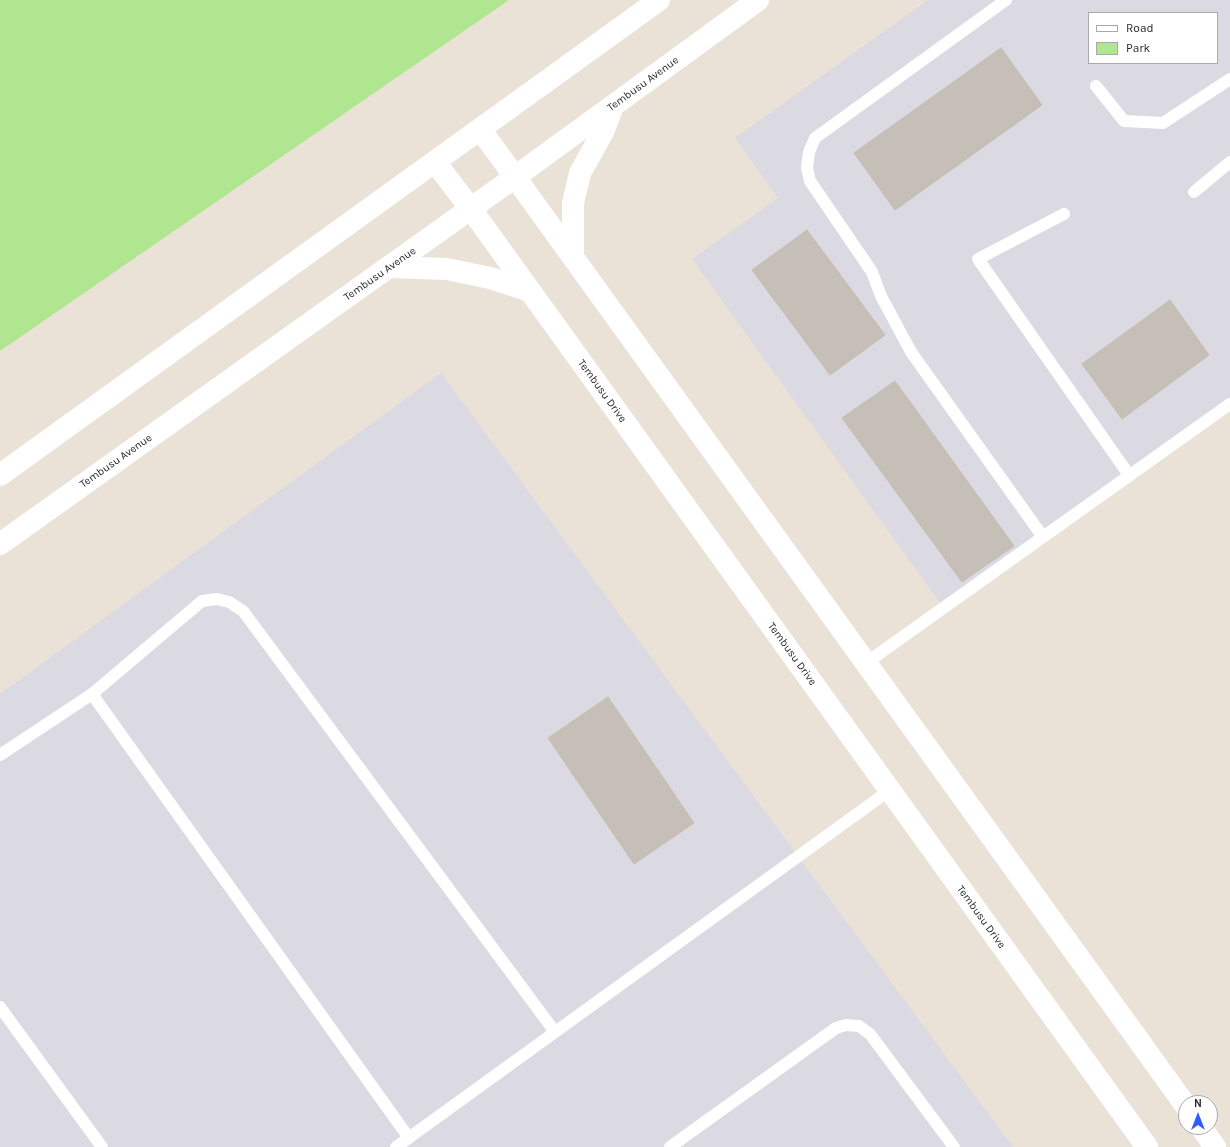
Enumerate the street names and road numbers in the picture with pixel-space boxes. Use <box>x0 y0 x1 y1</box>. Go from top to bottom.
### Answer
street label: Tembusu Avenue <box>605 54 681 114</box>
street label: Tembusu Avenue <box>341 244 419 304</box>
street label: Tembusu Drive <box>575 357 629 425</box>
street label: Tembusu Avenue <box>77 431 155 491</box>
street label: Tembusu Drive <box>765 620 819 688</box>
street label: Tembusu Drive <box>954 883 1008 951</box>

